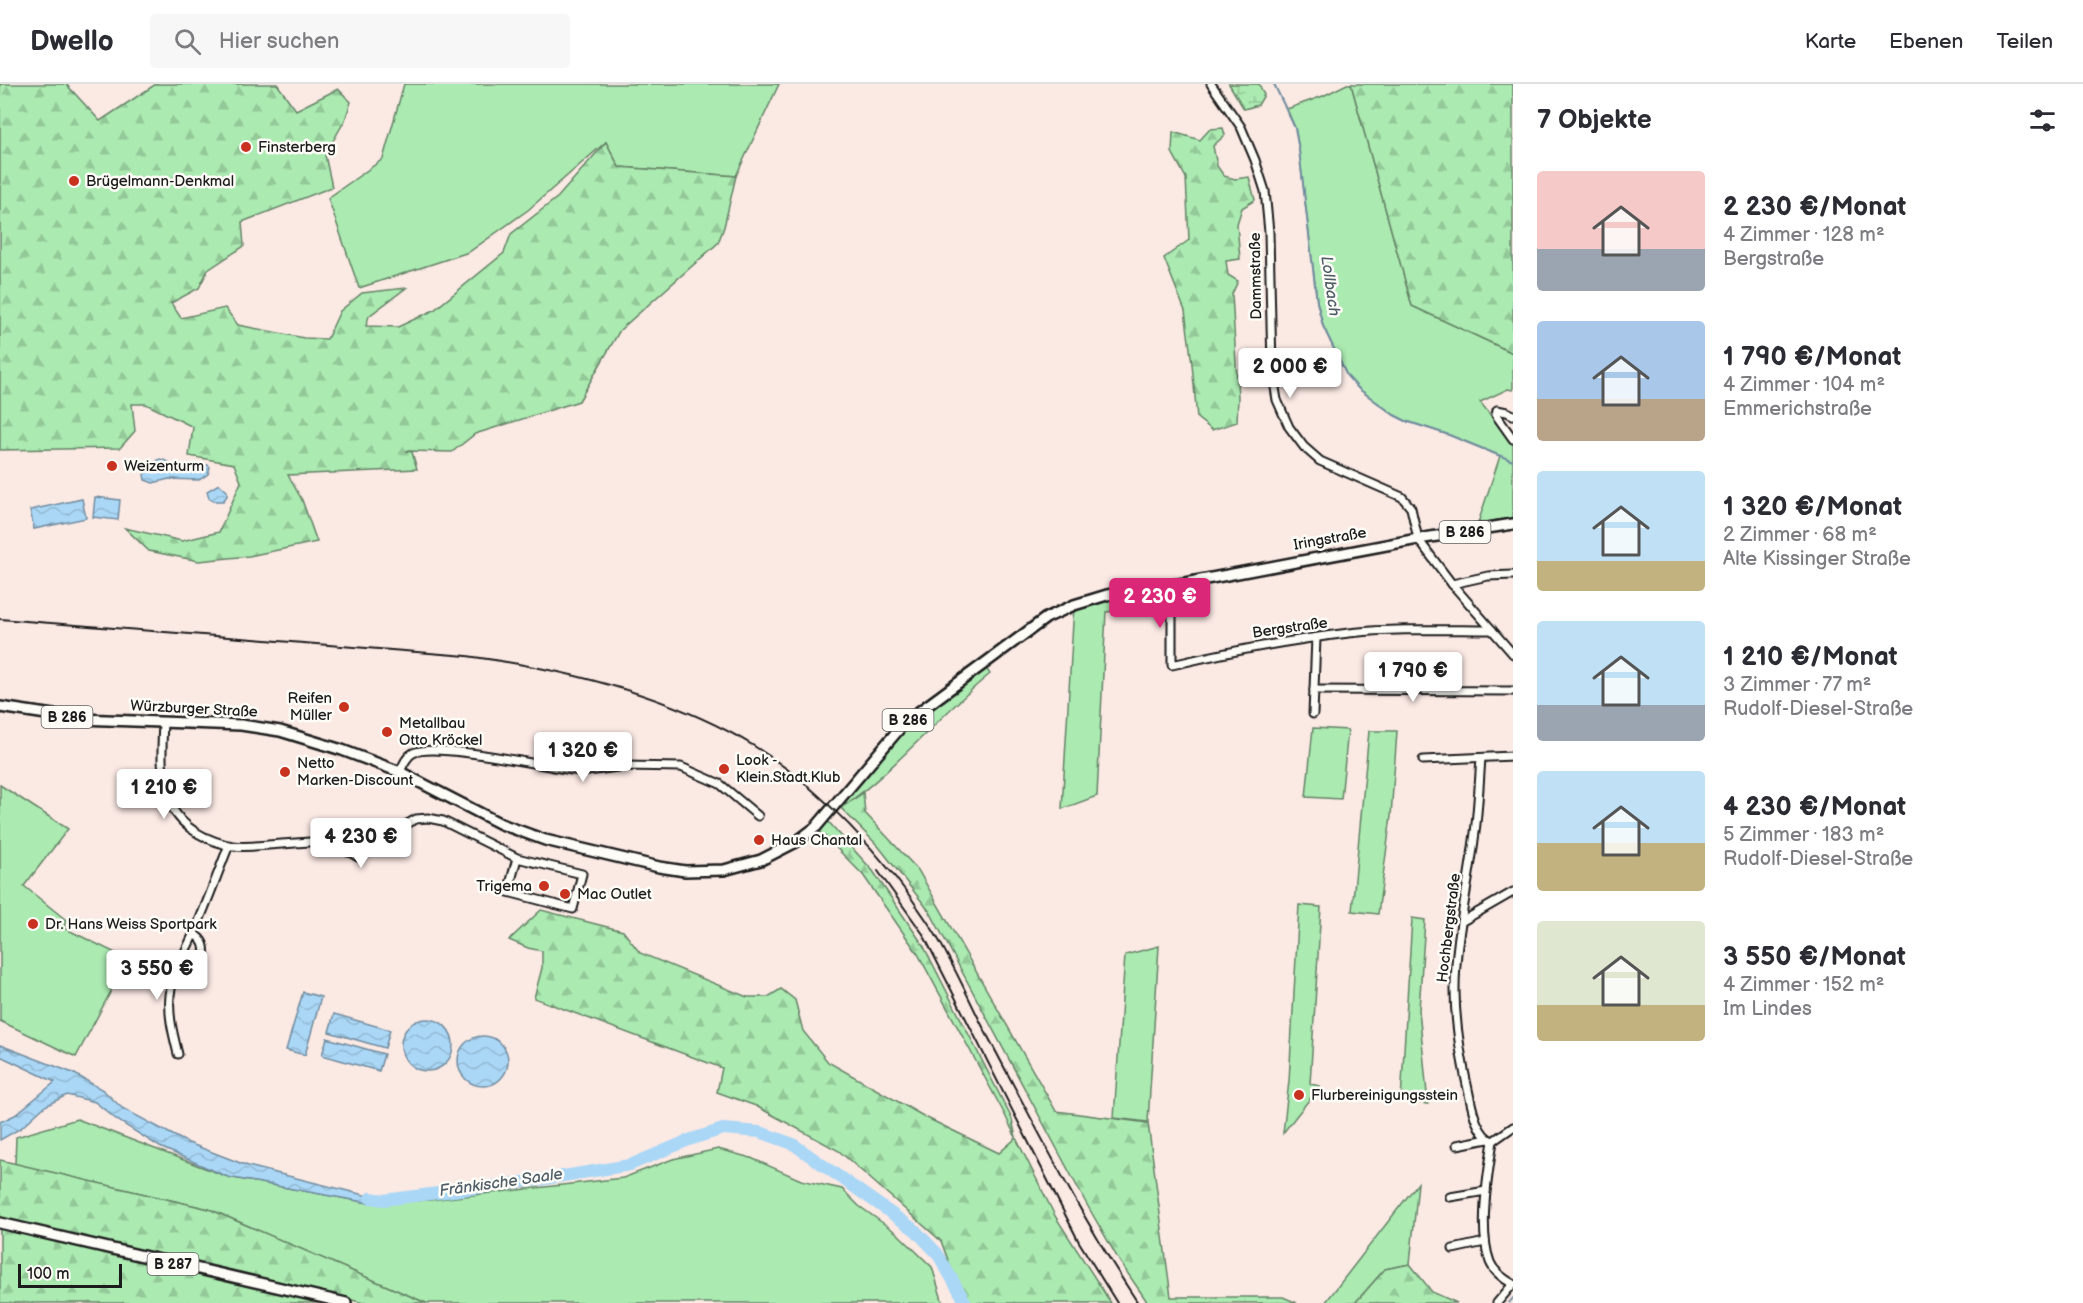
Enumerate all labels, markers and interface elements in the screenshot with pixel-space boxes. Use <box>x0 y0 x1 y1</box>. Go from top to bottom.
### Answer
search box <box>150 14 570 68</box>
text: Dwello <box>30 25 114 58</box>
icon: search <box>171 25 204 58</box>
text: Hier suchen <box>219 28 339 55</box>
text: Karte <box>1805 29 1856 54</box>
text: Ebenen <box>1889 29 1963 54</box>
text: Teilen <box>1996 29 2053 54</box>
icon: filters <box>2026 104 2059 137</box>
text: 7 Objekte <box>1537 105 1652 136</box>
place label: Finsterberg <box>258 138 336 157</box>
marker: Finsterberg <box>239 140 253 154</box>
place label: Brügelmann-Denkmal <box>86 172 234 191</box>
marker: Brügelmann-Denkmal <box>67 174 81 188</box>
text: 2 230 €/Monat <box>1723 192 1906 223</box>
icon: home <box>1585 195 1657 267</box>
text: 4 Zimmer · 128 m² <box>1723 223 1885 247</box>
street label: Dammstraße <box>1246 232 1266 320</box>
text: Bergstraße <box>1723 247 1824 271</box>
water label: Lollbach <box>1316 255 1344 317</box>
text: 1 790 €/Monat <box>1723 342 1901 373</box>
icon: home <box>1585 345 1657 417</box>
pin: 2 000 € <box>1235 348 1345 399</box>
text: 2 000 € <box>1252 355 1328 379</box>
text: 4 Zimmer · 104 m² <box>1723 373 1885 397</box>
text: Emmerichstraße <box>1723 397 1872 421</box>
place label: Weizenturm <box>124 457 204 476</box>
marker: Weizenturm <box>105 459 119 473</box>
text: 1 320 €/Monat <box>1723 492 1902 523</box>
icon: home <box>1585 495 1657 567</box>
road number: B 286 <box>1440 521 1490 543</box>
street label: Iringstraße <box>1292 523 1368 555</box>
text: 2 Zimmer · 68 m² <box>1723 523 1877 547</box>
text: Alte Kissinger Straße <box>1723 547 1911 571</box>
pin: 2 230 € <box>1105 578 1215 629</box>
text: 2 230 € <box>1123 585 1197 609</box>
street label: Bergstraße <box>1251 613 1329 643</box>
text: 1 210 €/Monat <box>1723 642 1898 673</box>
icon: home <box>1585 645 1657 717</box>
pin: 1 790 € <box>1358 652 1468 703</box>
text: 1 790 € <box>1378 659 1448 683</box>
text: 3 Zimmer · 77 m² <box>1723 673 1871 697</box>
place label: Reifen Müller <box>288 689 333 725</box>
street label: Würzburger Straße <box>130 696 258 722</box>
text: Rudolf-Diesel-Straße <box>1723 697 1913 721</box>
marker: Reifen Müller <box>337 700 351 714</box>
road number: B 286 <box>42 706 92 728</box>
road number: B 286 <box>882 709 934 731</box>
place label: Metallbau Otto Kröckel <box>399 714 482 750</box>
marker: Metallbau Otto Kröckel <box>380 725 394 739</box>
pin: 1 320 € <box>528 732 638 783</box>
text: 1 320 € <box>548 739 618 763</box>
place label: Look - Klein.Stadt.Klub <box>736 751 841 787</box>
place label: Netto Marken-Discount <box>297 754 414 790</box>
marker: Look - Klein.Stadt.Klub <box>717 762 731 776</box>
marker: Netto Marken-Discount <box>278 765 292 779</box>
pin: 1 210 € <box>109 769 219 820</box>
text: 1 210 € <box>131 776 197 800</box>
text: 4 230 €/Monat <box>1723 792 1906 823</box>
icon: home <box>1585 795 1657 867</box>
pin: 4 230 € <box>306 818 416 869</box>
text: 5 Zimmer · 183 m² <box>1723 823 1884 847</box>
text: 4 230 € <box>324 825 398 849</box>
place label: Haus Chantal <box>771 831 862 850</box>
marker: Haus Chantal <box>752 833 766 847</box>
text: Rudolf-Diesel-Straße <box>1723 847 1913 871</box>
street label: Hochbergstraße <box>1433 872 1465 984</box>
place label: Trigema <box>476 877 532 896</box>
marker: Trigema <box>537 879 551 893</box>
place label: Mac Outlet <box>577 885 652 904</box>
marker: Mac Outlet <box>558 887 572 901</box>
place label: Dr. Hans Weiss Sportpark <box>45 915 217 934</box>
marker: Dr. Hans Weiss Sportpark <box>26 917 40 931</box>
text: 3 550 €/Monat <box>1723 942 1906 973</box>
icon: home <box>1585 945 1657 1017</box>
pin: 3 550 € <box>102 950 212 1001</box>
text: 3 550 € <box>120 957 194 981</box>
text: 4 Zimmer · 152 m² <box>1723 973 1884 997</box>
text: Im Lindes <box>1723 997 1812 1021</box>
place label: Flurbereinigungsstein <box>1311 1086 1458 1105</box>
marker: Flurbereinigungsstein <box>1292 1088 1306 1102</box>
water label: Fränkische Saale <box>438 1165 564 1201</box>
road number: B 287 <box>148 1253 198 1275</box>
scale bar <box>18 1261 122 1288</box>
text: 100 m <box>27 1265 70 1284</box>

